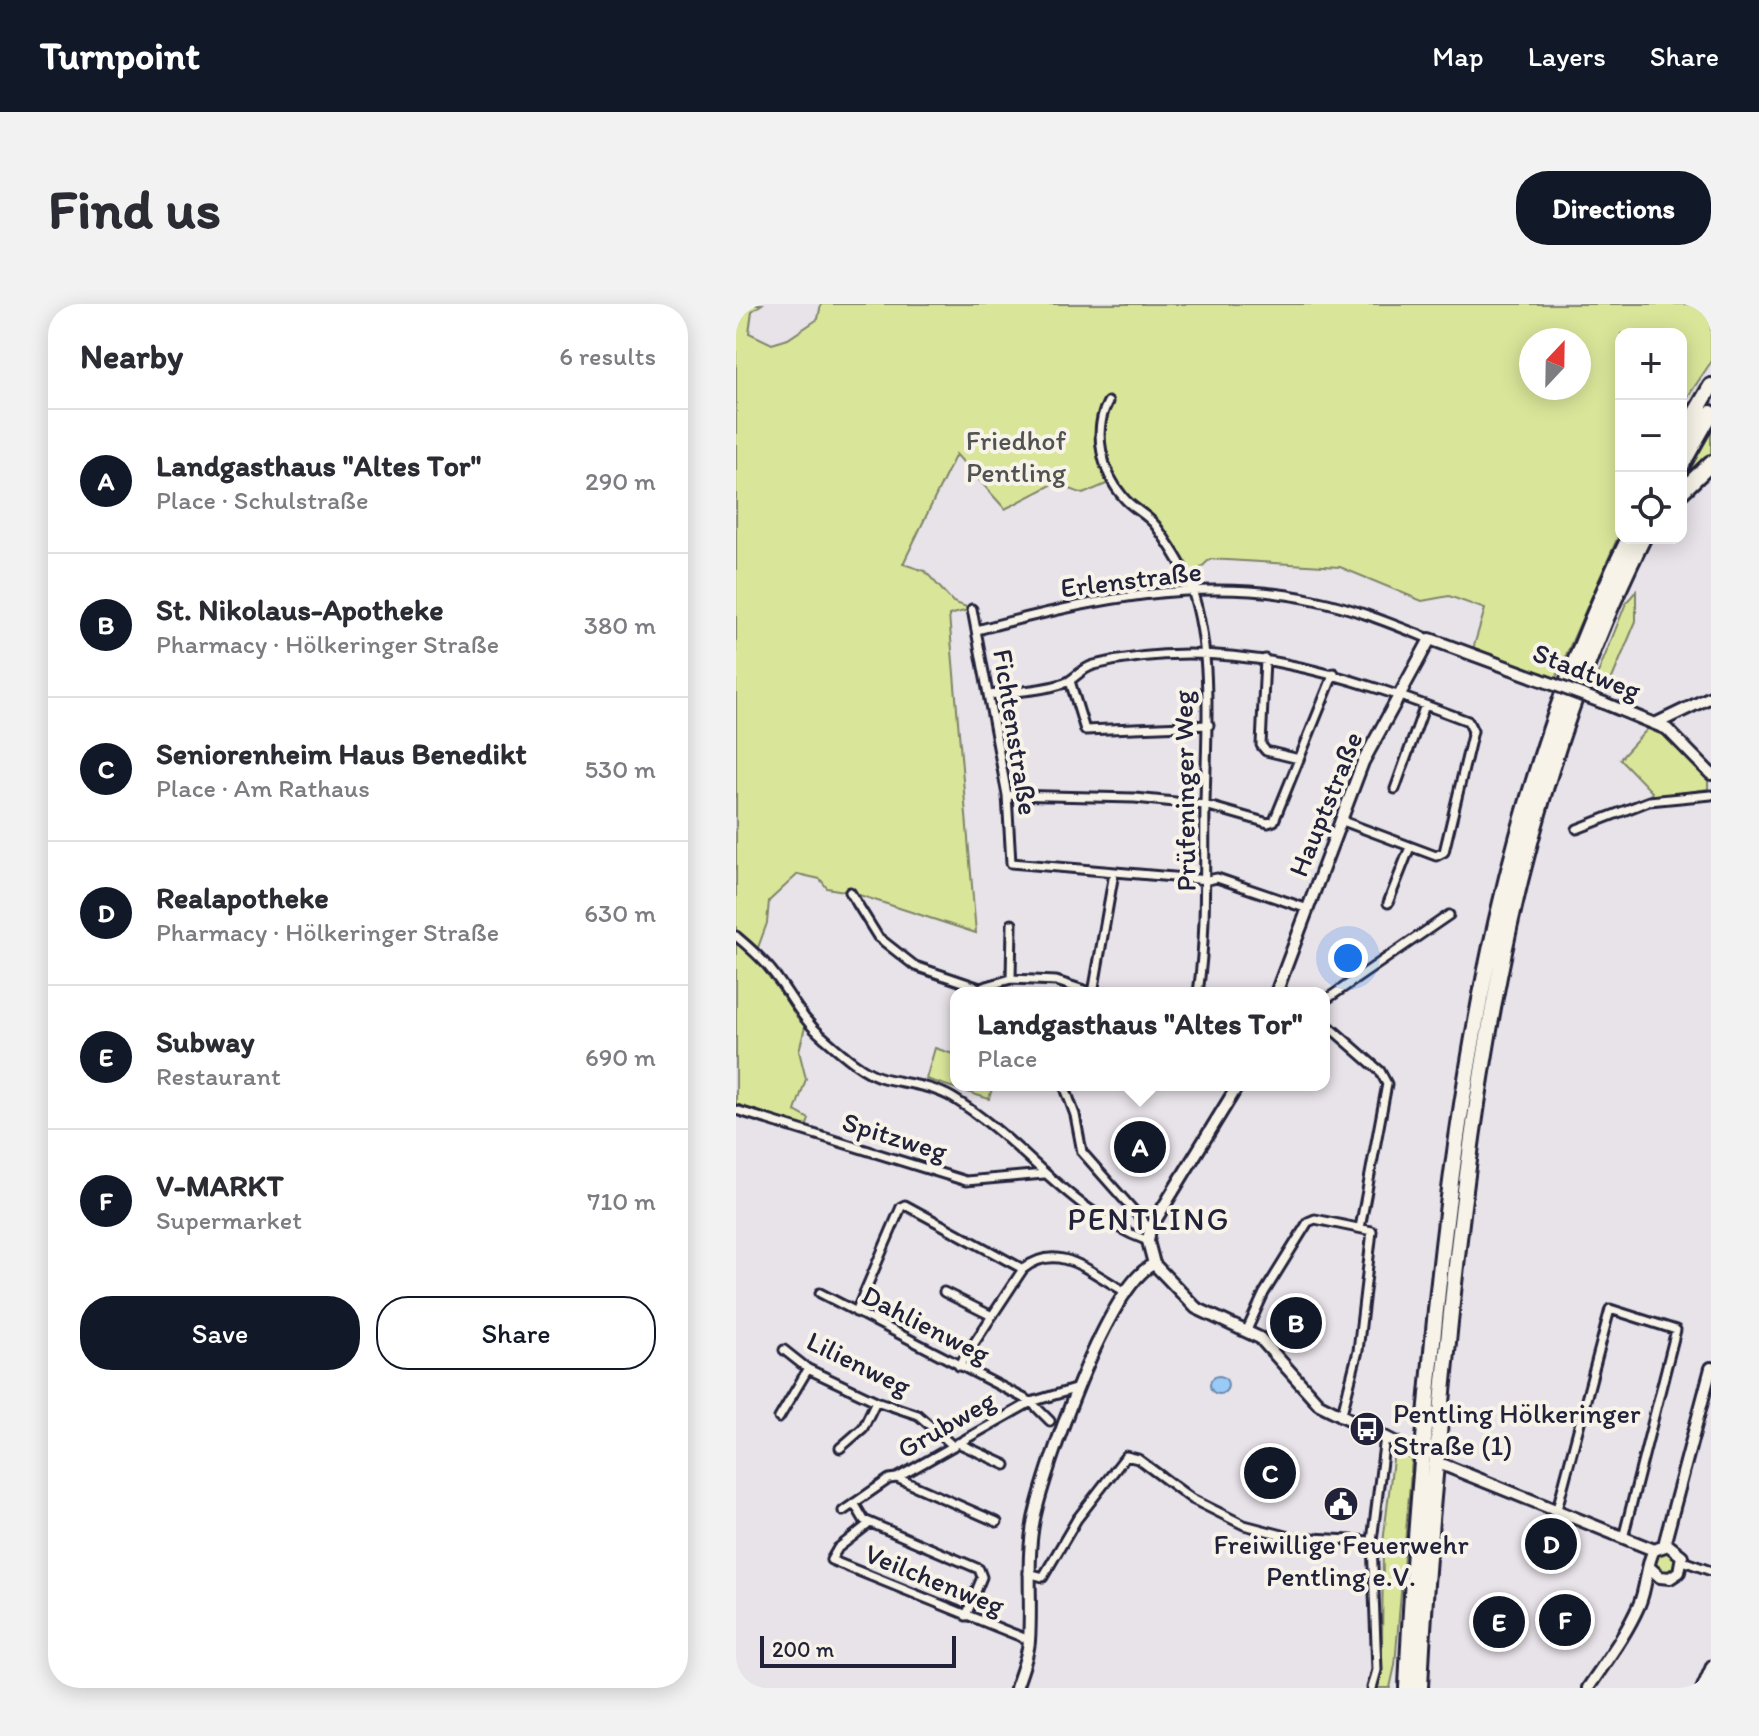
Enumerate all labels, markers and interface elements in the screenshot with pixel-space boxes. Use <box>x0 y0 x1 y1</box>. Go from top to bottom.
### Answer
text: Turnpoint <box>40 33 200 79</box>
text: Map <box>1432 39 1484 73</box>
text: Layers <box>1528 39 1606 73</box>
text: Share <box>1650 39 1719 73</box>
button: Directions <box>1516 171 1711 245</box>
text: Find us <box>48 175 221 242</box>
north arrow <box>1519 328 1591 400</box>
map controls <box>1615 328 1687 544</box>
button: + <box>1615 328 1687 400</box>
text: Nearby <box>80 336 183 377</box>
text: 6 results <box>559 340 656 372</box>
button: − <box>1615 400 1687 472</box>
park label: Friedhof Pentling <box>966 423 1067 489</box>
text: Landgasthaus "Altes Tor" <box>156 447 481 484</box>
text: A <box>98 465 114 497</box>
text: 290 m <box>585 465 656 497</box>
button: locate <box>1615 472 1687 544</box>
text: Place · Schulstraße <box>156 484 369 516</box>
street label: Erlenstraße <box>1058 553 1204 605</box>
text: St. Nikolaus-Apotheke <box>156 591 444 628</box>
text: B <box>98 609 114 641</box>
text: 380 m <box>584 609 656 641</box>
text: Pharmacy · Hölkeringer Straße <box>156 628 499 660</box>
street label: Stadtweg <box>1528 635 1647 707</box>
street label: Fichtenstraße <box>986 646 1046 818</box>
street label: Prüfeninger Weg <box>1165 689 1203 892</box>
street label: Hauptstraße <box>1281 727 1369 881</box>
text: Seniorenheim Haus Benedikt <box>156 735 527 772</box>
text: C <box>98 753 114 785</box>
text: 530 m <box>584 753 656 785</box>
text: Place · Am Rathaus <box>156 772 370 804</box>
text: Realapotheke <box>156 879 329 916</box>
text: D <box>97 897 115 929</box>
text: 630 m <box>584 897 656 929</box>
text: Pharmacy · Hölkeringer Straße <box>156 916 499 948</box>
your location <box>1328 938 1368 978</box>
popup <box>950 987 1330 1091</box>
text: Landgasthaus "Altes Tor" <box>977 1005 1303 1042</box>
text: Subway <box>156 1023 254 1060</box>
text: E <box>99 1041 113 1073</box>
text: 690 m <box>585 1041 656 1073</box>
text: Place <box>977 1042 1037 1074</box>
text: Restaurant <box>156 1060 281 1092</box>
street label: Spitzweg <box>838 1104 952 1168</box>
pin: A <box>1114 1117 1166 1177</box>
text: V-MARKT <box>156 1167 284 1204</box>
text: F <box>99 1185 113 1217</box>
text: 710 m <box>587 1185 656 1217</box>
district label: PENTLING <box>1067 1200 1231 1238</box>
text: Supermarket <box>156 1204 302 1236</box>
street label: Dahlienweg <box>856 1277 996 1371</box>
pin: B <box>1270 1293 1322 1353</box>
button: Save <box>80 1296 360 1370</box>
button: Share <box>376 1296 656 1370</box>
street label: Lilienweg <box>801 1323 917 1403</box>
street label: Grubweg <box>891 1382 1001 1466</box>
place label: Pentling Hölkeringer Straße (1) <box>1393 1396 1641 1462</box>
bus stop icon: Pentling Hölkeringer Straße (1) <box>1348 1410 1386 1448</box>
pin: C <box>1244 1443 1296 1503</box>
public building icon: Freiwillige Feuerwehr Pentling e.V. <box>1322 1485 1360 1523</box>
pin: D <box>1525 1514 1577 1574</box>
place label: Freiwillige Feuerwehr Pentling e.V. <box>1213 1527 1469 1593</box>
street label: Veilchenweg <box>860 1536 1010 1623</box>
pin: F <box>1539 1590 1591 1650</box>
pin: E <box>1473 1592 1525 1652</box>
scale bar <box>760 1632 956 1668</box>
text: 200 m <box>772 1636 834 1663</box>

